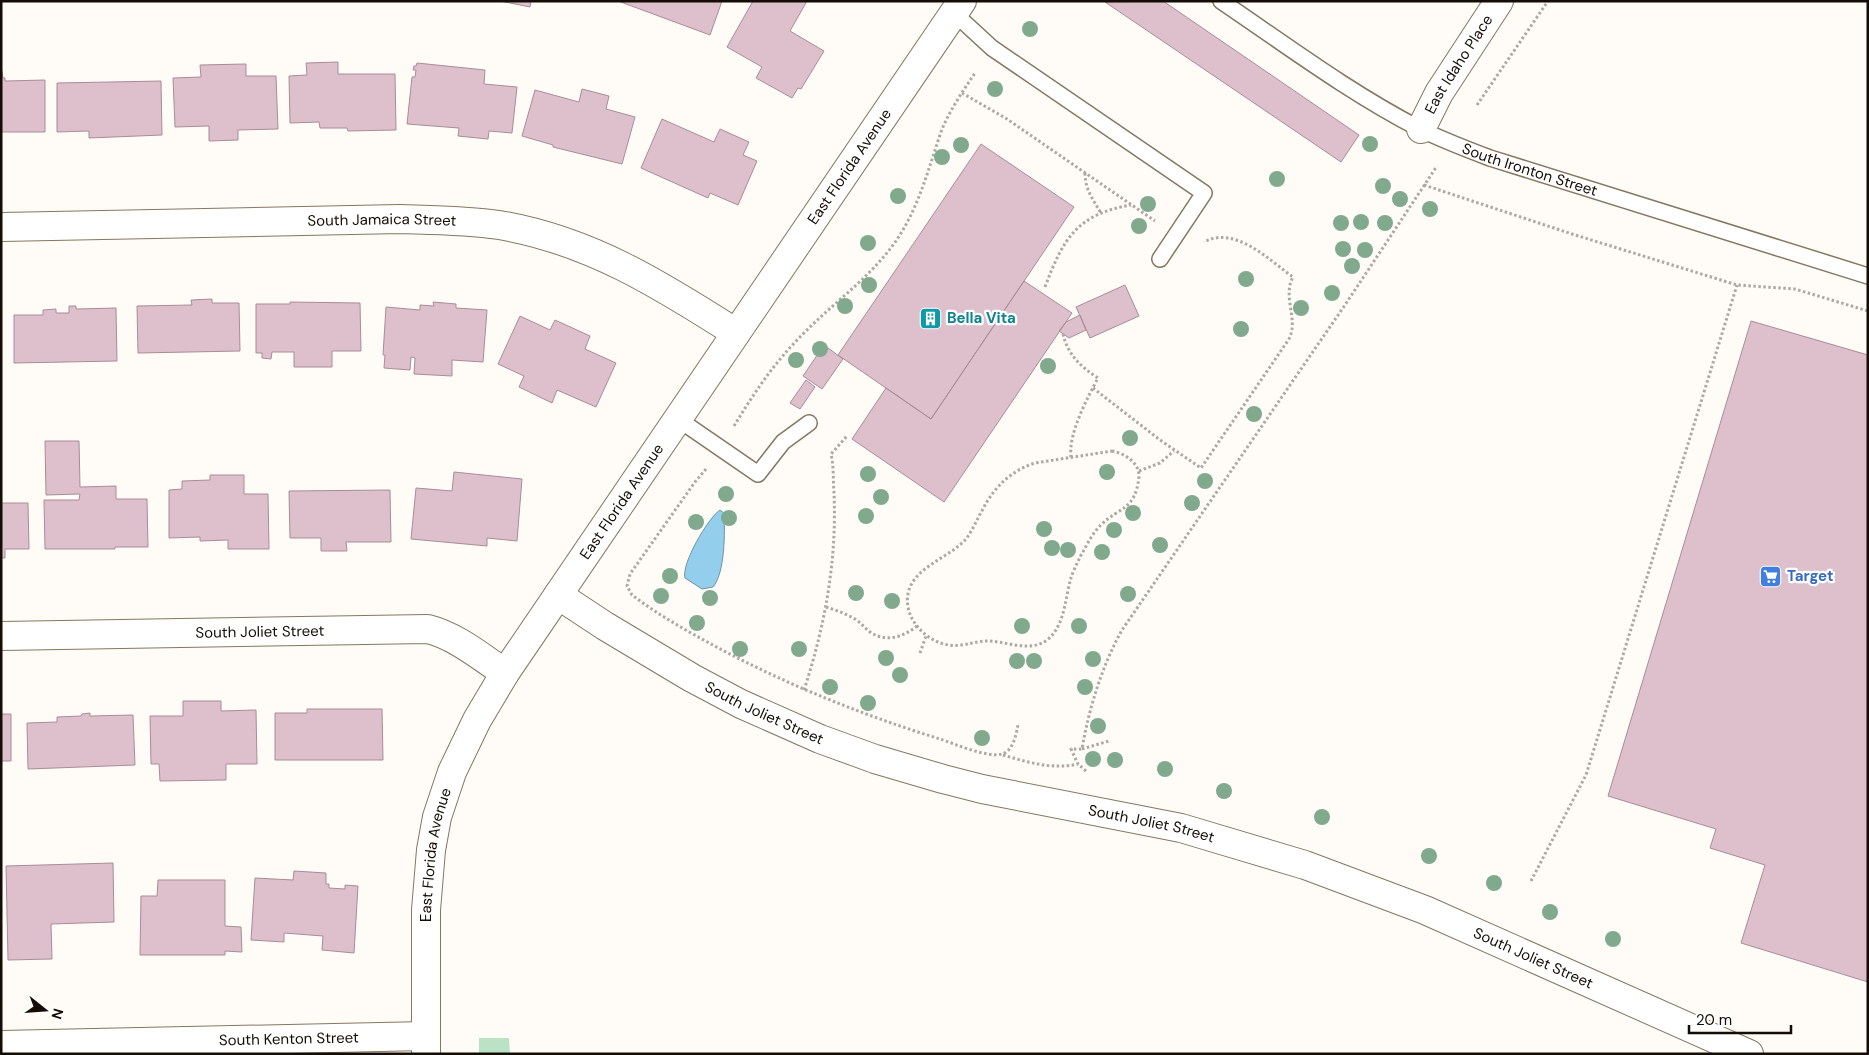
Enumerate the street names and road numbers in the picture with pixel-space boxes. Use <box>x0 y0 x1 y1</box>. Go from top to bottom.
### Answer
street label: East Idaho Place <box>1420 11 1497 117</box>
street label: East Florida Avenue <box>803 105 896 228</box>
street label: South Ironton Street <box>1459 138 1600 201</box>
street label: South Jamaica Street <box>307 209 457 231</box>
street label: East Florida Avenue <box>575 440 668 563</box>
street label: South Joliet Street <box>195 621 325 643</box>
street label: South Joliet Street <box>701 677 827 749</box>
street label: East Florida Avenue <box>416 785 456 922</box>
street label: South Joliet Street <box>1086 800 1217 847</box>
street label: South Joliet Street <box>1470 923 1596 993</box>
street label: South Kenton Street <box>219 1027 359 1050</box>

